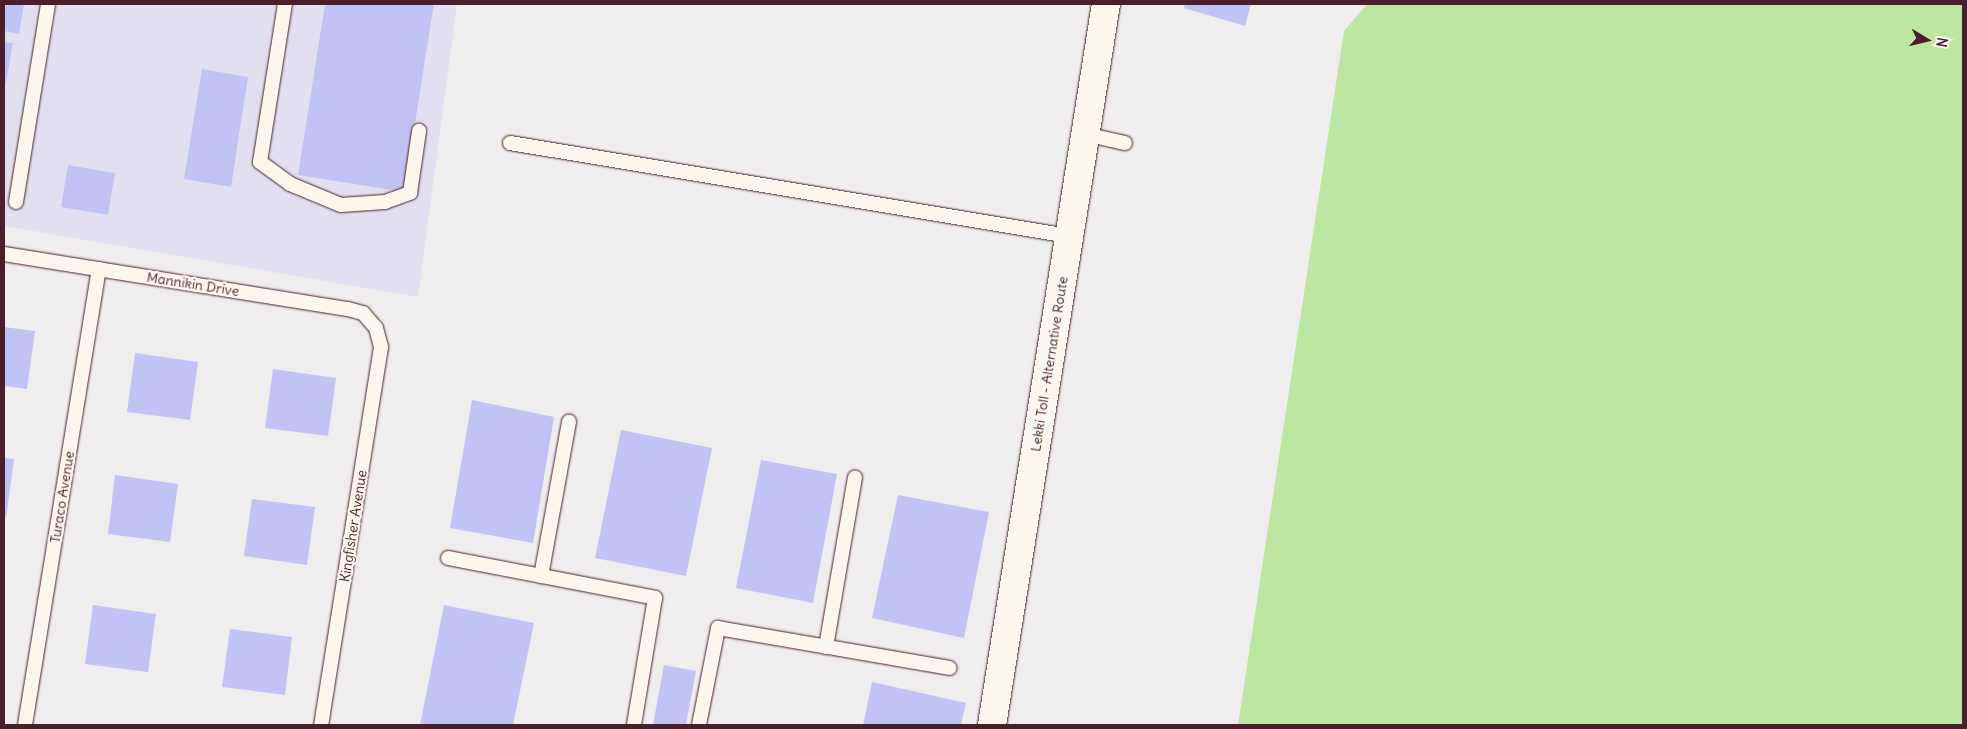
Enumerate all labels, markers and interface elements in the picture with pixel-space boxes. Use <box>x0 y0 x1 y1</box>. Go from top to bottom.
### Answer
north arrow <box>1902 15 1952 65</box>
text: N <box>1932 36 1951 49</box>
street label: Mannikin Drive <box>146 268 240 300</box>
street label: Lekki Toll - Alternative Route <box>1027 275 1071 453</box>
street label: Turaco Avenue <box>46 450 78 544</box>
street label: Kingfisher Avenue <box>336 469 370 583</box>

